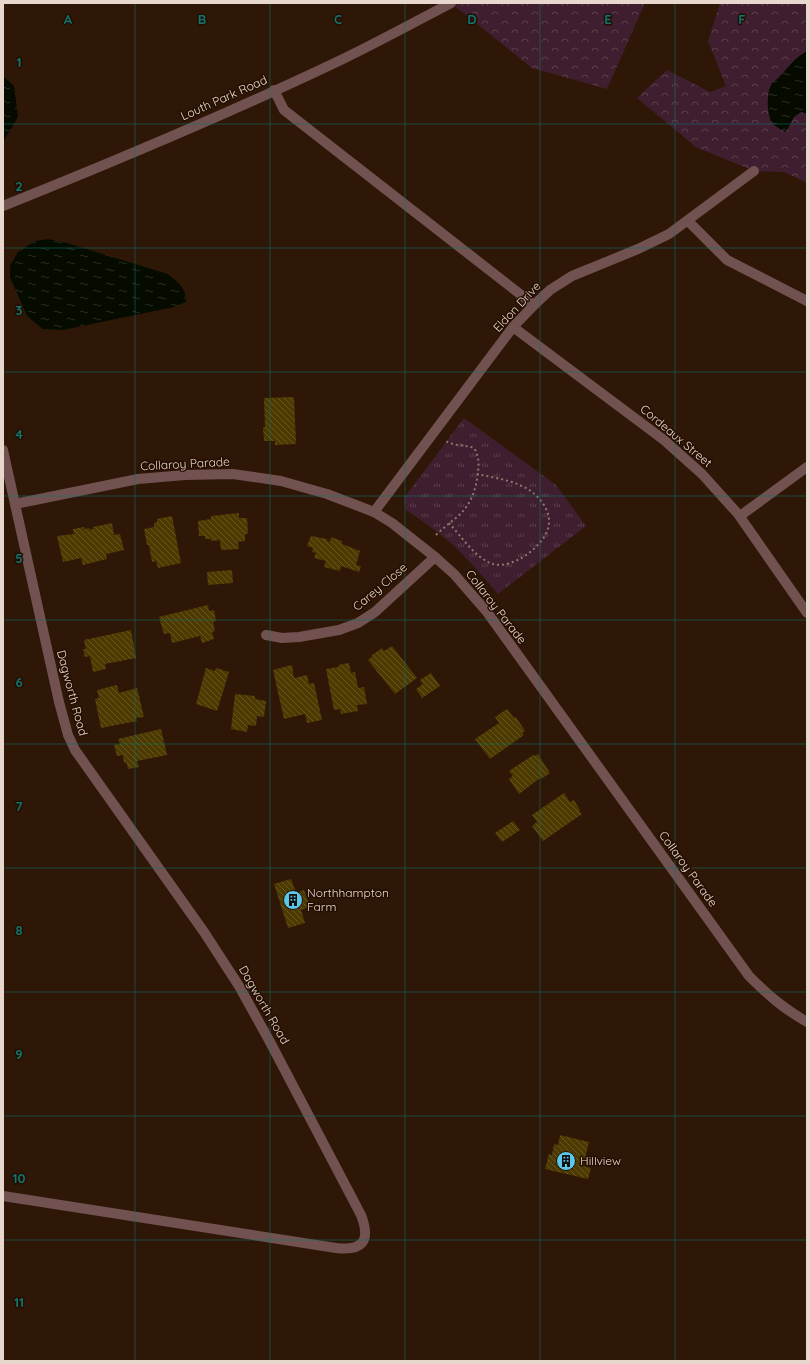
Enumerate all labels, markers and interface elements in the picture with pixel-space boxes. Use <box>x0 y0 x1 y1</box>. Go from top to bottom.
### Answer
text: A <box>64 11 73 27</box>
text: B <box>198 11 206 27</box>
text: C <box>334 11 342 27</box>
text: D <box>467 11 477 27</box>
text: E <box>604 11 612 27</box>
text: F <box>738 11 746 27</box>
text: 1 <box>16 54 22 70</box>
street label: Louth Park Road <box>178 72 269 123</box>
text: 2 <box>15 178 23 194</box>
street label: Eldon Drive <box>490 278 544 335</box>
text: 3 <box>16 302 23 318</box>
street label: Cordeaux Street <box>637 401 715 470</box>
text: 4 <box>15 426 23 442</box>
street label: Collaroy Parade <box>140 454 230 473</box>
text: 5 <box>15 550 23 566</box>
street label: Carey Close <box>349 559 410 614</box>
street label: Collaroy Parade <box>463 567 530 647</box>
street label: Dagworth Road <box>54 648 91 737</box>
text: 6 <box>15 674 23 690</box>
text: 7 <box>15 798 23 814</box>
street label: Collaroy Parade <box>656 828 721 910</box>
place label: Northhampton Farm <box>307 885 389 914</box>
building icon: Northhampton Farm <box>282 889 304 911</box>
text: 8 <box>15 922 23 938</box>
street label: Dagworth Road <box>236 963 293 1047</box>
text: 9 <box>15 1046 23 1062</box>
building icon: Hillview <box>555 1150 577 1172</box>
place label: Hillview <box>580 1153 621 1168</box>
text: 10 <box>12 1170 26 1186</box>
text: 11 <box>14 1294 24 1310</box>

